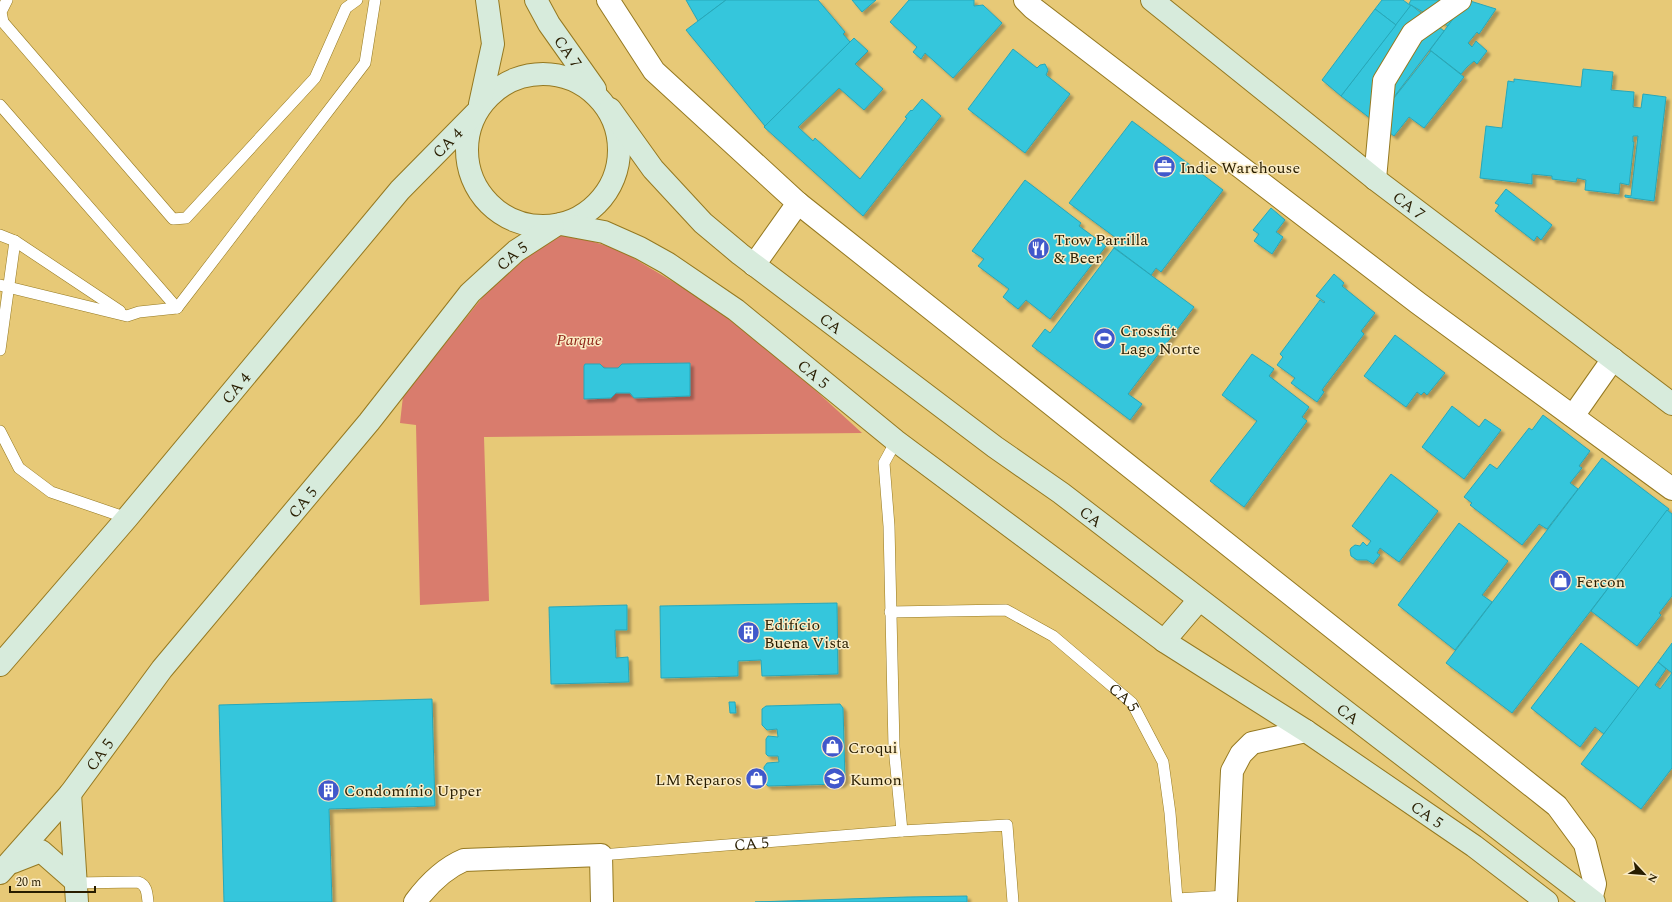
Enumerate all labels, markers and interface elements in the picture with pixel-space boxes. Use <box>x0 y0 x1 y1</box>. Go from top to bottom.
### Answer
street label: CA 7 <box>548 31 588 73</box>
street label: CA 4 <box>427 122 469 164</box>
office icon: Indie Warehouse <box>1152 154 1178 180</box>
place label: Indie Warehouse <box>1180 156 1300 180</box>
street label: CA 7 <box>1387 186 1430 226</box>
place label: Trow Parrilla & Beer <box>1054 228 1148 270</box>
restaurant icon: Trow Parrilla & Beer <box>1026 235 1052 261</box>
street label: CA 5 <box>491 236 533 277</box>
street label: CA <box>814 307 847 340</box>
place label: Crossfit Lago Norte <box>1120 319 1200 361</box>
sports icon: Crossfit Lago Norte <box>1091 326 1117 352</box>
park label: Parque <box>556 328 602 352</box>
street label: CA 5 <box>792 354 834 395</box>
street label: CA 4 <box>216 367 257 409</box>
street label: CA 5 <box>282 481 323 524</box>
street label: CA <box>1074 500 1107 534</box>
shop icon: Fercon <box>1548 568 1574 594</box>
place label: Fercon <box>1576 570 1625 594</box>
place label: Edifício Buena Vista <box>764 613 850 655</box>
building icon: Edifício Buena Vista <box>736 620 762 646</box>
street label: CA 5 <box>1103 677 1146 716</box>
street label: CA <box>1331 698 1364 731</box>
street label: CA 5 <box>80 733 120 776</box>
shop icon: Croqui <box>820 734 846 760</box>
place label: Croqui <box>848 736 898 760</box>
shop icon: LM Reparos <box>744 766 770 792</box>
school or university icon: Kumon <box>822 766 848 792</box>
place label: LM Reparos <box>655 768 742 792</box>
place label: Kumon <box>850 768 902 792</box>
building icon: Condomínio Upper <box>315 777 341 803</box>
place label: Condomínio Upper <box>344 779 482 803</box>
street label: CA 5 <box>1406 795 1448 835</box>
street label: CA 5 <box>733 831 770 857</box>
north arrow <box>1624 854 1664 894</box>
scale bar <box>10 868 95 894</box>
text: N <box>1643 870 1662 886</box>
text: 20 m <box>16 873 41 892</box>

